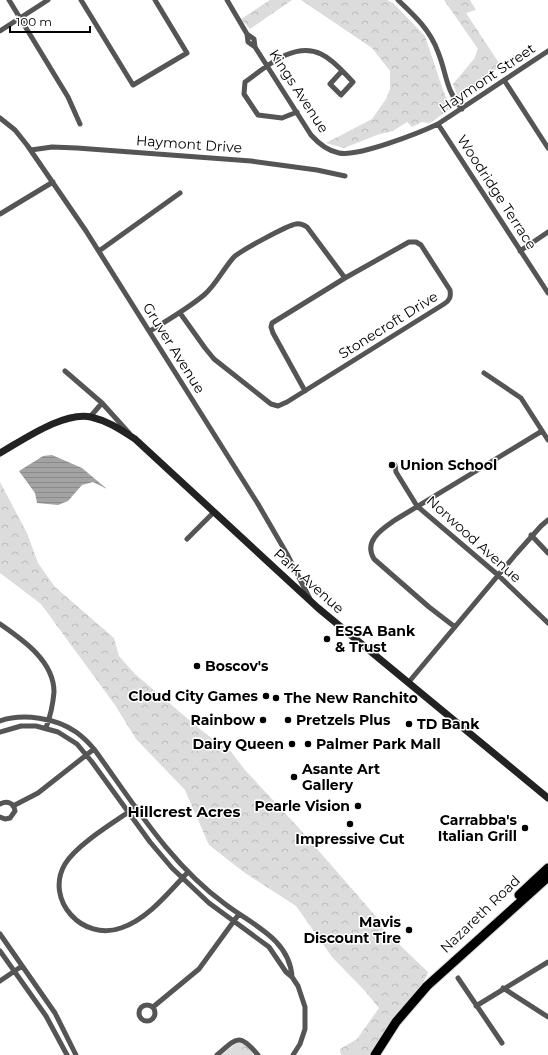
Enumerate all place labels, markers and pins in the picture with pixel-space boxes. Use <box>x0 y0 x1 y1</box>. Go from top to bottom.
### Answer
place label: Union School <box>400 456 497 474</box>
marker: Union School <box>387 460 397 470</box>
place label: ESSA Bank & Trust <box>335 622 416 656</box>
marker: ESSA Bank & Trust <box>322 634 332 644</box>
place label: Boscov's <box>205 657 269 675</box>
marker: Boscov's <box>192 661 202 671</box>
place label: Cloud City Games <box>128 687 259 705</box>
place label: The New Ranchito <box>284 689 418 707</box>
marker: Cloud City Games <box>261 691 271 701</box>
marker: The New Ranchito <box>271 693 281 703</box>
place label: Rainbow <box>191 711 256 729</box>
place label: Pretzels Plus <box>296 711 391 729</box>
marker: Rainbow <box>258 715 268 725</box>
marker: Pretzels Plus <box>283 715 293 725</box>
place label: TD Bank <box>417 715 480 733</box>
marker: TD Bank <box>404 719 414 729</box>
place label: Dairy Queen <box>192 735 284 753</box>
place label: Palmer Park Mall <box>316 735 441 753</box>
marker: Dairy Queen <box>287 739 297 749</box>
marker: Palmer Park Mall <box>303 739 313 749</box>
place label: Asante Art Gallery <box>301 760 380 794</box>
marker: Asante Art Gallery <box>289 772 299 782</box>
place label: Pearle Vision <box>255 797 350 815</box>
marker: Pearle Vision <box>353 801 363 811</box>
place label: Carrabba's Italian Grill <box>438 811 518 845</box>
marker: Impressive Cut <box>345 819 355 829</box>
marker: Carrabba's Italian Grill <box>520 823 530 833</box>
place label: Impressive Cut <box>295 830 405 848</box>
place label: Mavis Discount Tire <box>303 913 402 947</box>
marker: Mavis Discount Tire <box>404 925 414 935</box>

